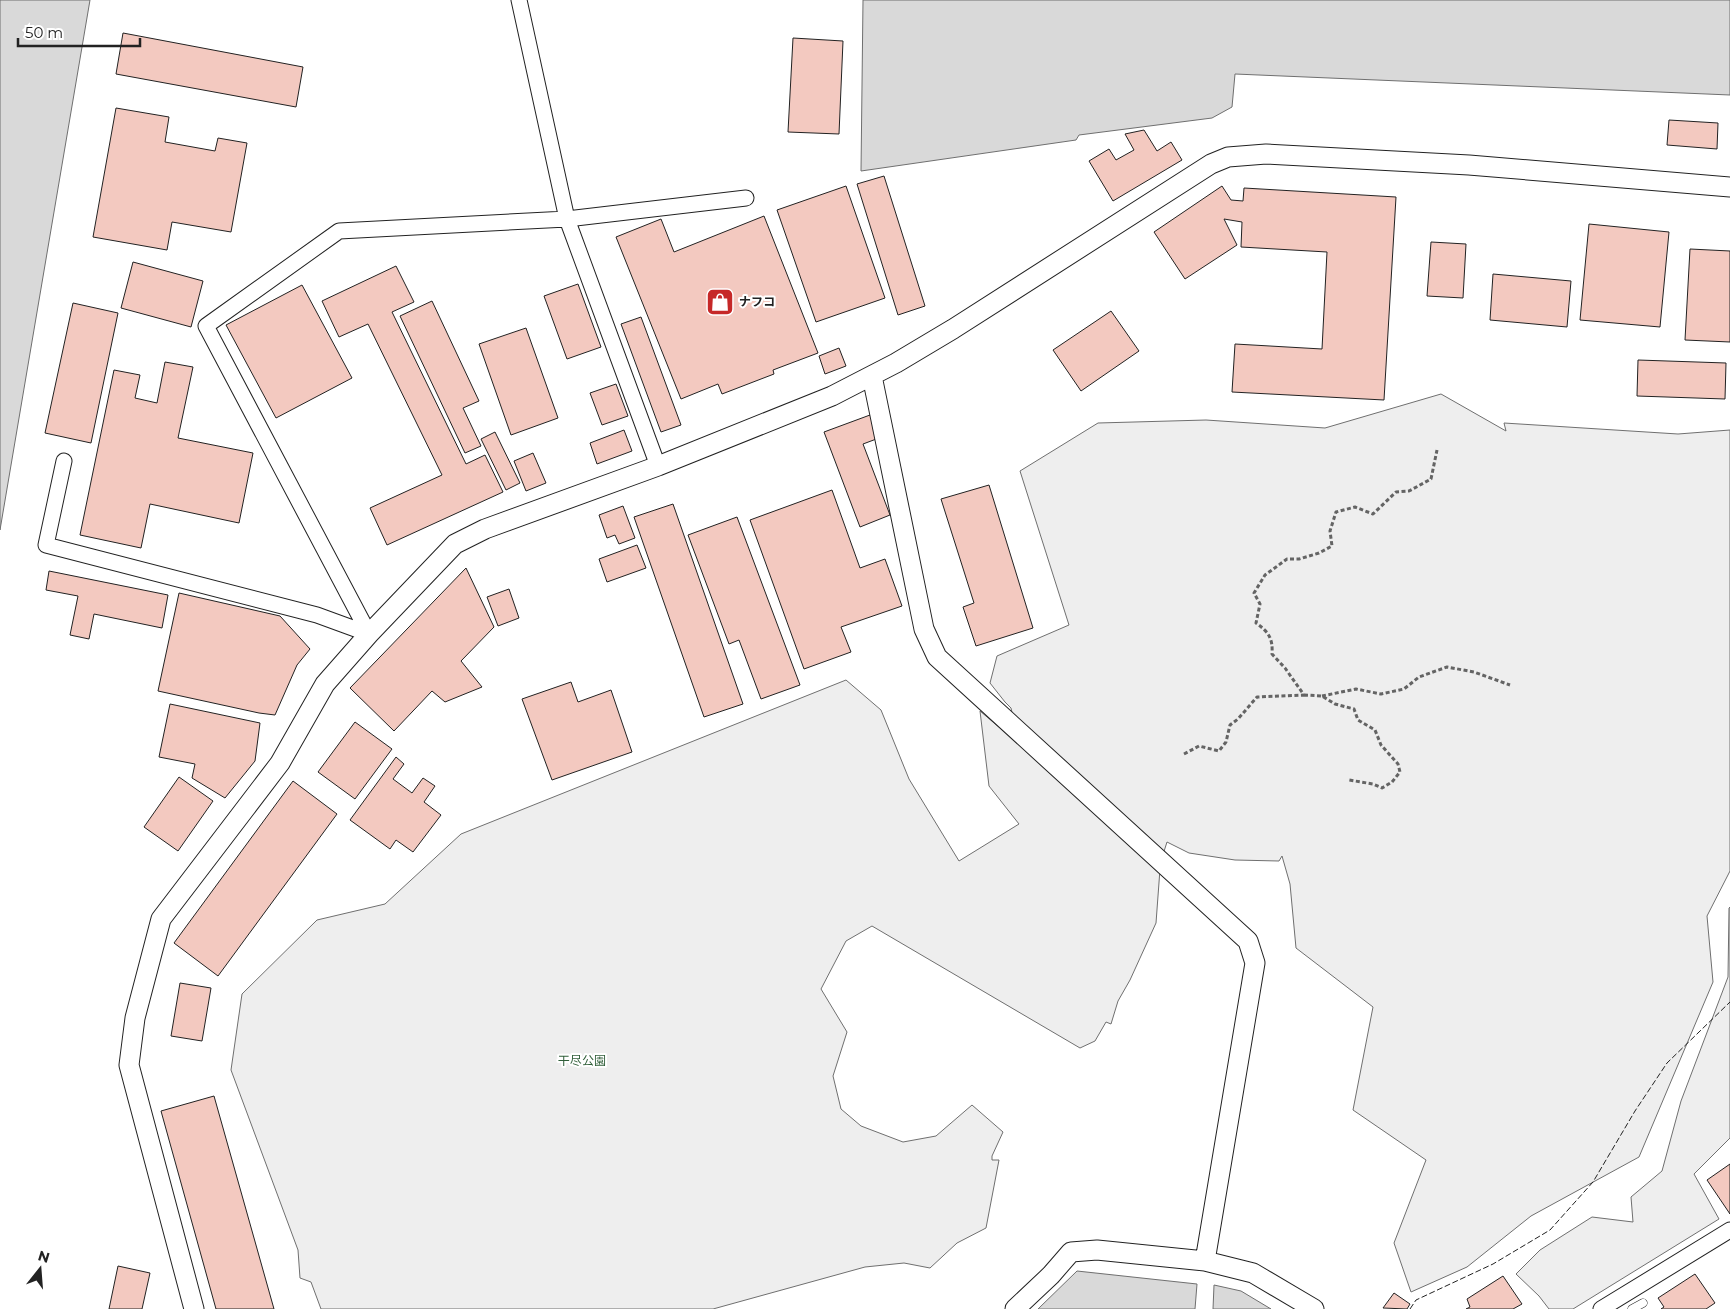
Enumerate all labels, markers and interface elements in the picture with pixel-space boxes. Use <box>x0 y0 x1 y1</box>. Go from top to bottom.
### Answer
scale bar <box>18 15 140 47</box>
text: 50 m <box>25 23 63 42</box>
shop icon: ナフコ <box>705 287 735 317</box>
place label: ナフコ <box>739 294 775 309</box>
park label: 干尽公園 <box>558 1053 606 1068</box>
north arrow <box>15 1244 65 1294</box>
text: N <box>36 1246 52 1267</box>

